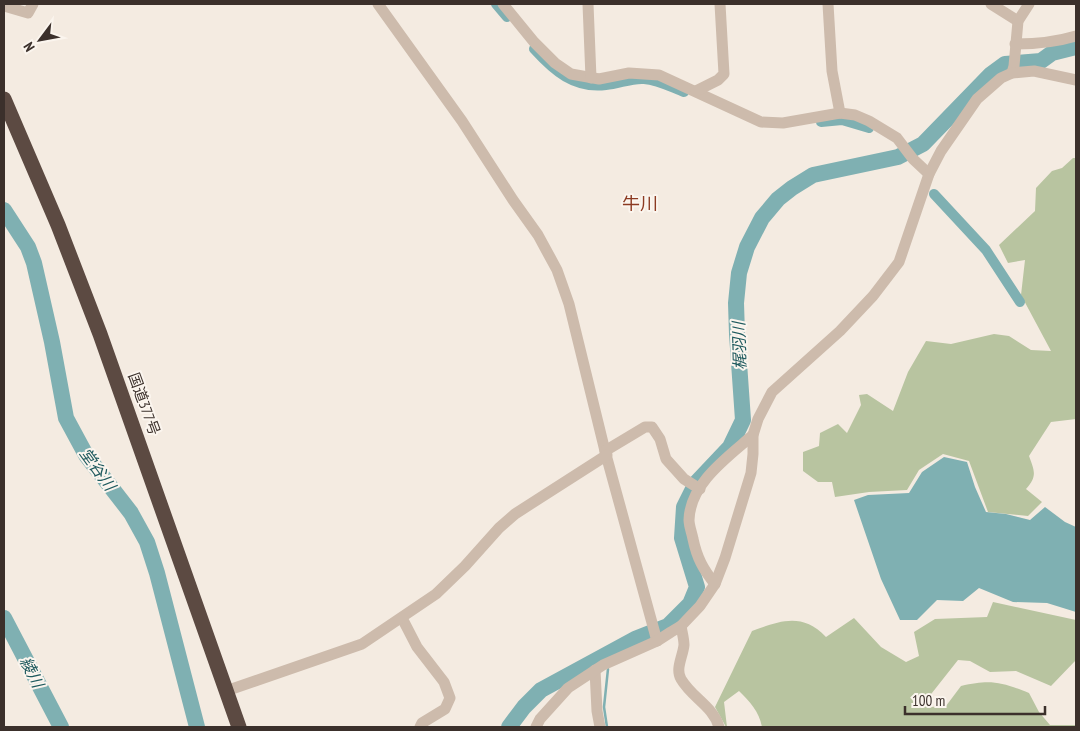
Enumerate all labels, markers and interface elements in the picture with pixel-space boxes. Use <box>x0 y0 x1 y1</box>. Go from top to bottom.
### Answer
north arrow <box>15 15 65 65</box>
text: N <box>19 39 39 55</box>
district label: 牛川 <box>622 192 658 215</box>
water label: 梶羽川 <box>728 320 750 370</box>
street label: 国道377号 <box>124 370 165 438</box>
water label: 堂谷川 <box>76 444 121 496</box>
water label: 綾川 <box>16 653 49 693</box>
scale bar <box>905 684 1045 716</box>
text: 100 m <box>912 691 945 710</box>

